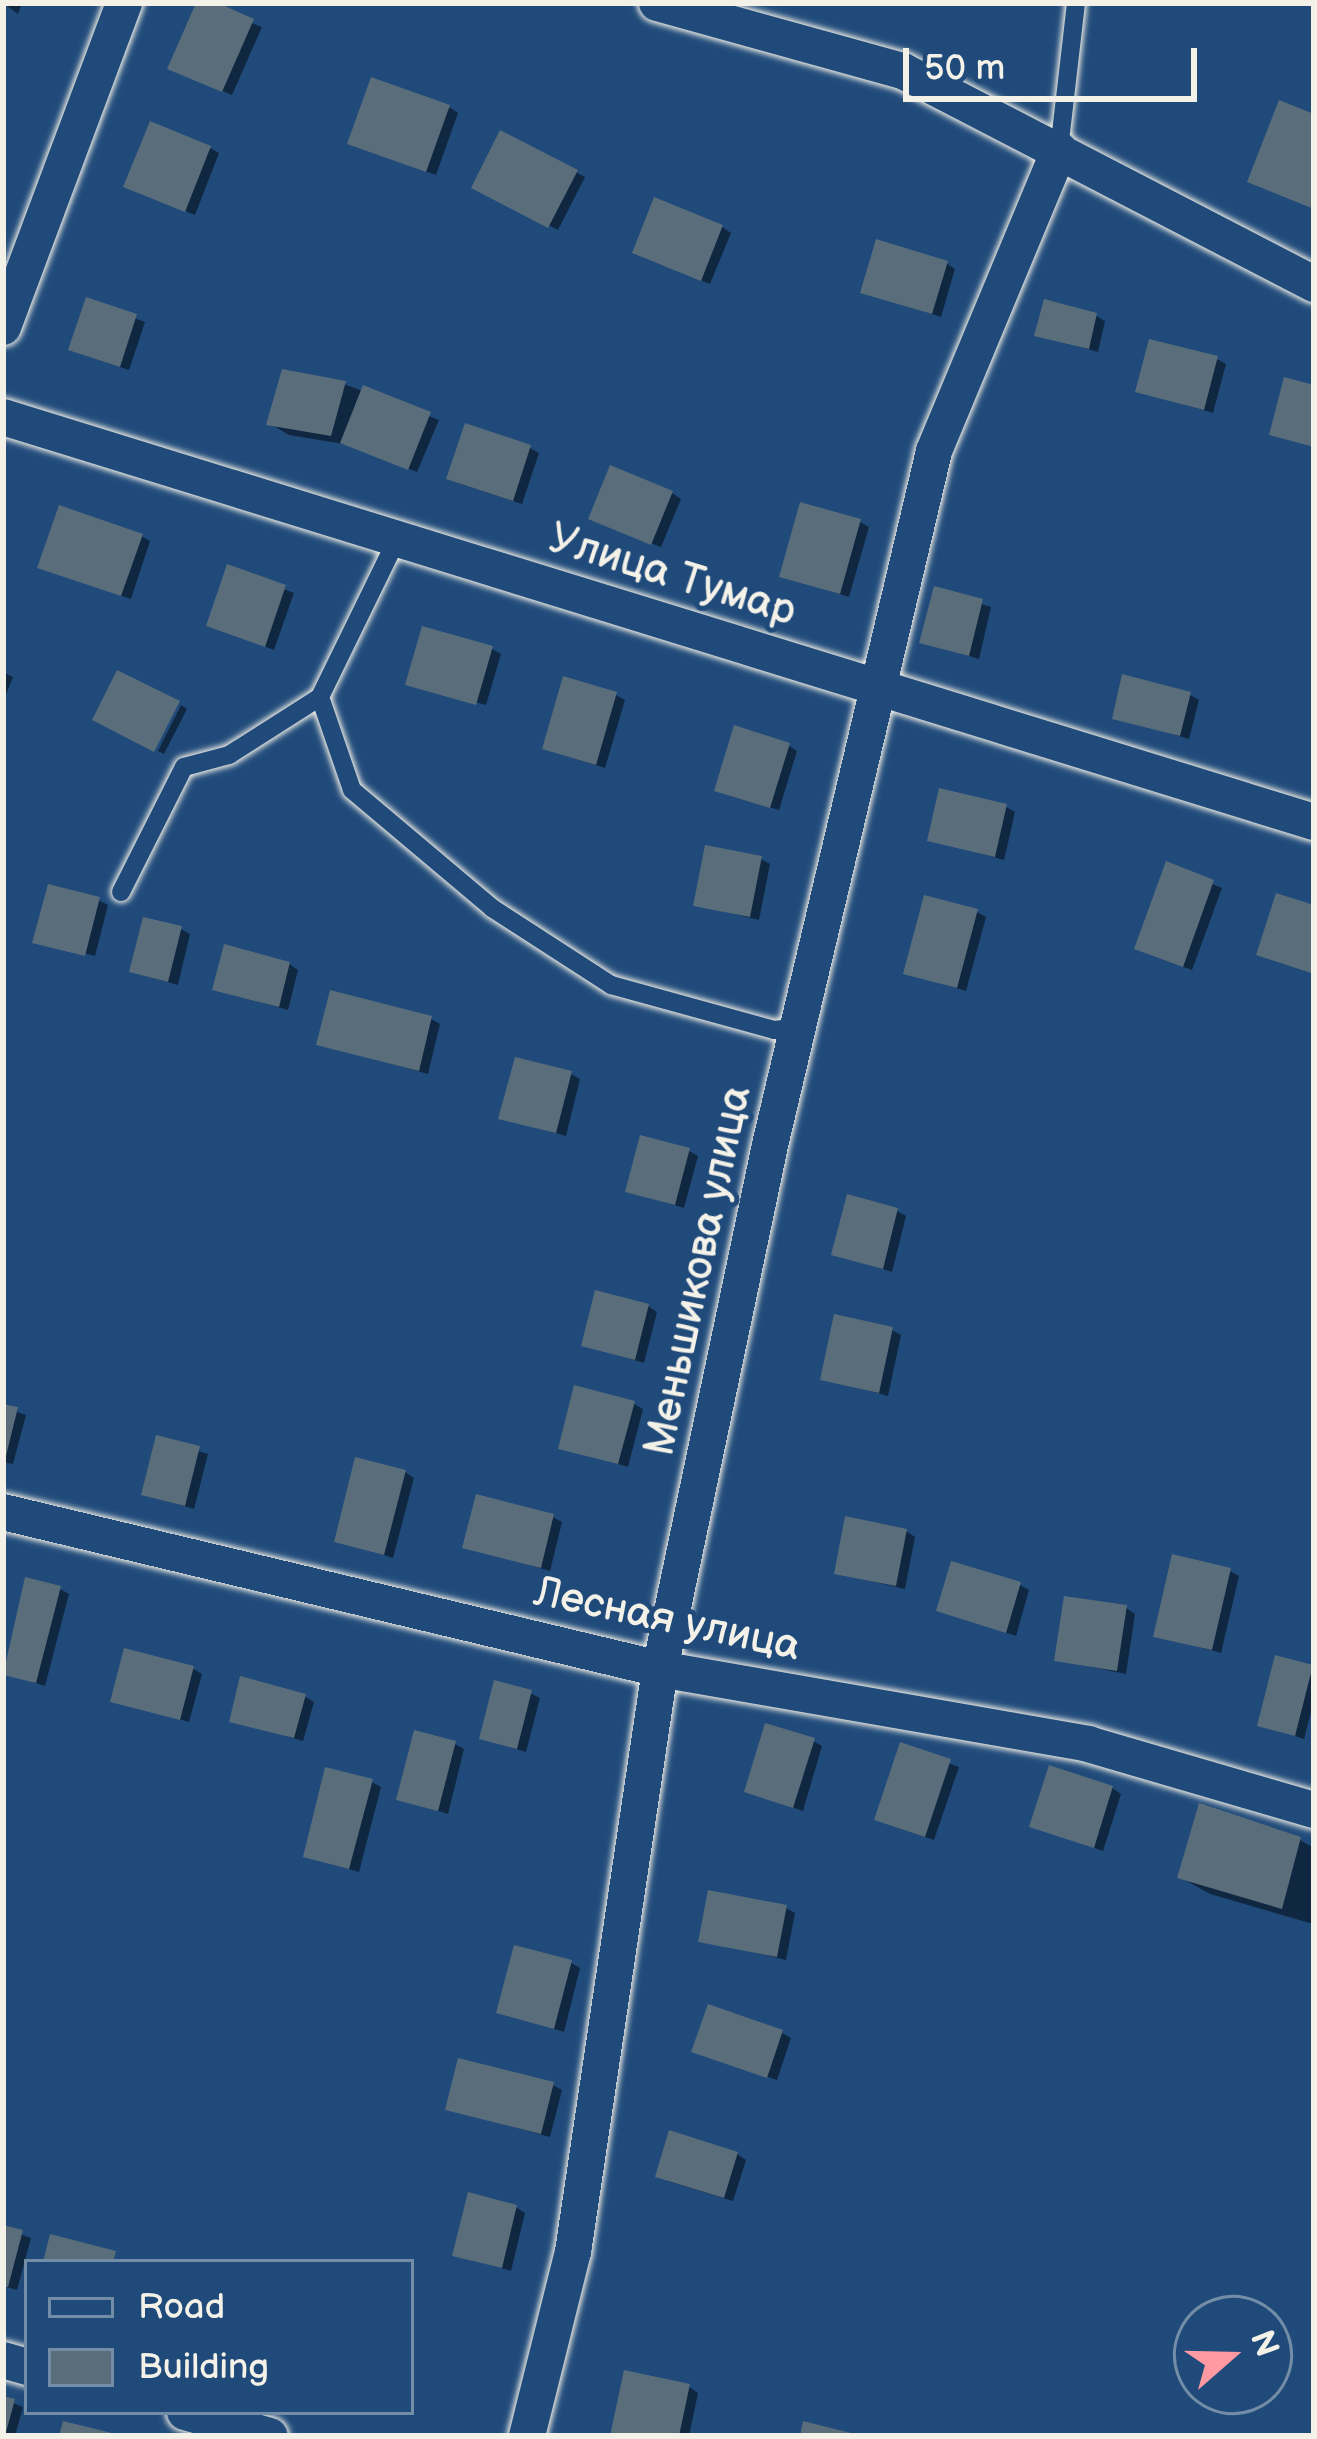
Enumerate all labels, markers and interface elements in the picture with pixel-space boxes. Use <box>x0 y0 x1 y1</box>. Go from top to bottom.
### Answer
scale bar <box>909 24 1203 98</box>
text: 50 m <box>924 47 1005 90</box>
street label: Улица Тумар <box>542 515 802 637</box>
street label: Меньшикова улица <box>635 1081 763 1461</box>
street label: Лесная улица <box>530 1567 804 1673</box>
legend <box>24 2259 414 2415</box>
text: Road <box>138 2286 225 2329</box>
north arrow <box>1173 2295 1293 2415</box>
text: N <box>1241 2325 1287 2362</box>
text: Building <box>138 2346 269 2389</box>

